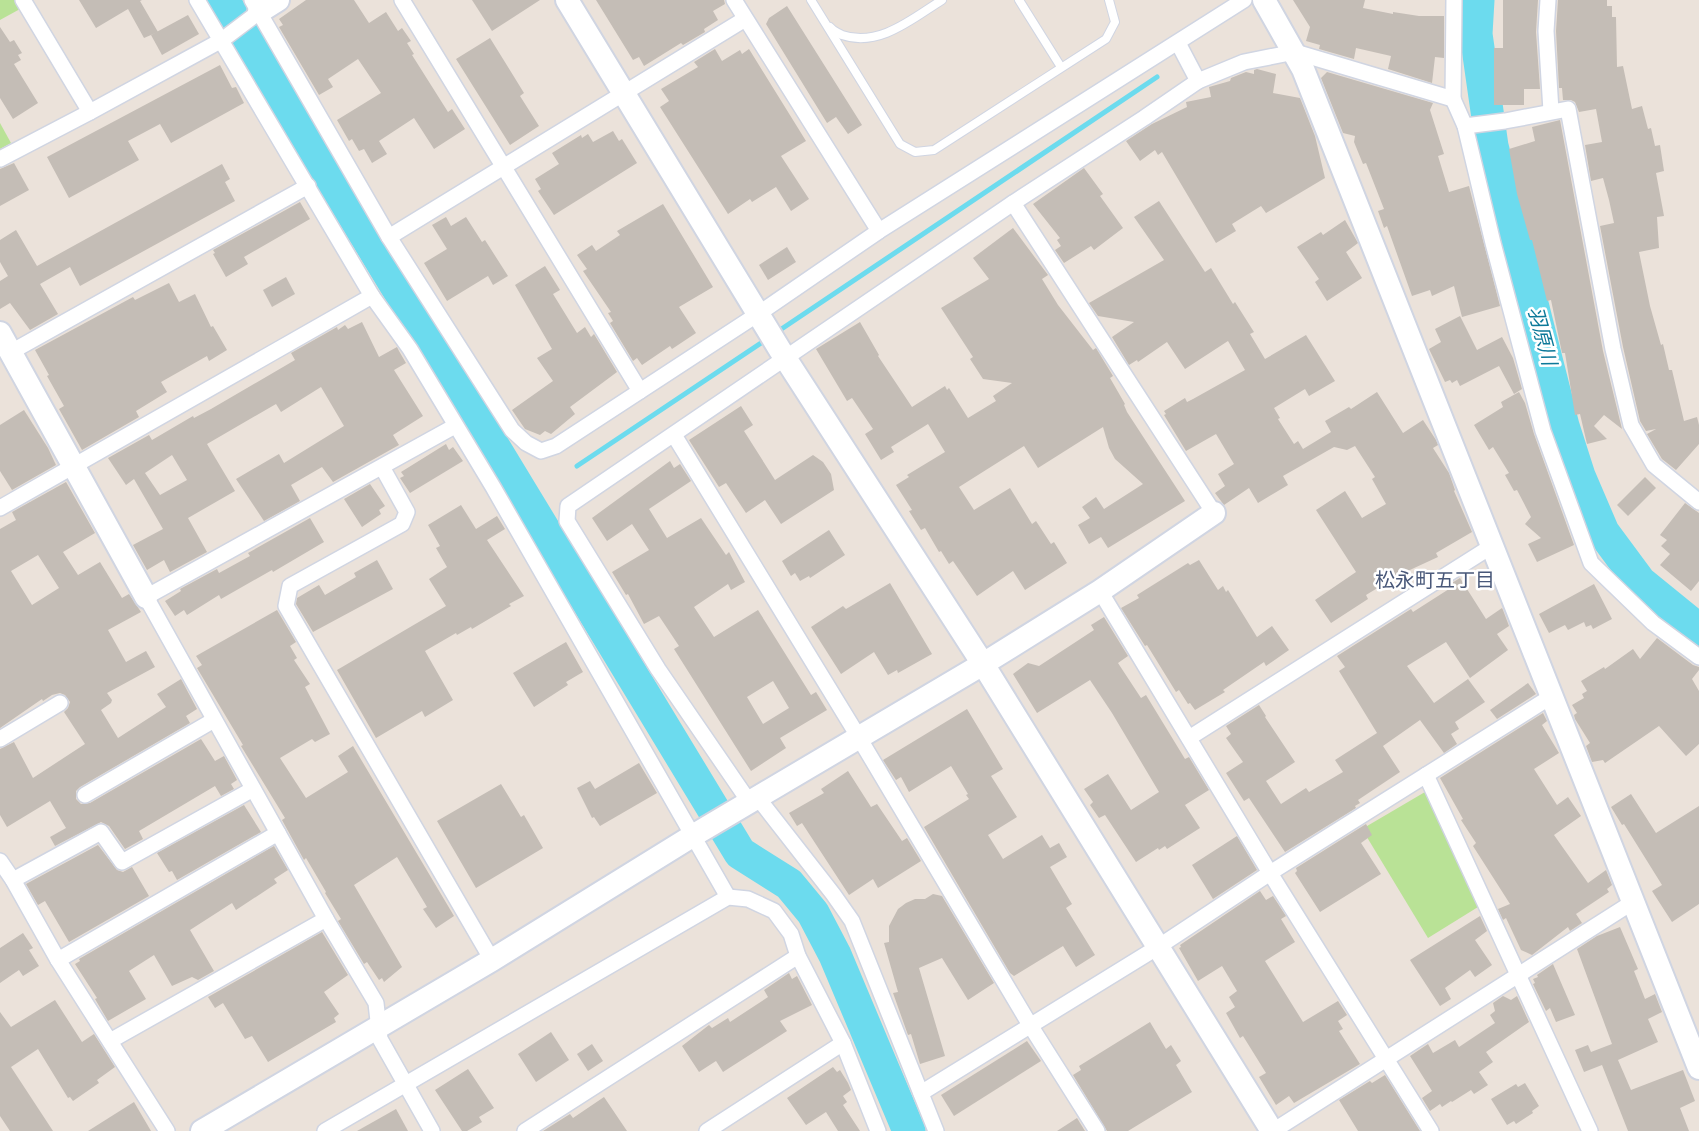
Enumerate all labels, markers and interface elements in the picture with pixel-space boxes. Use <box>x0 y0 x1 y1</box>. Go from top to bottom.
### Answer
water label: 羽原川 <box>1522 304 1562 370</box>
district label: 松永町五丁目 <box>1375 568 1495 593</box>

